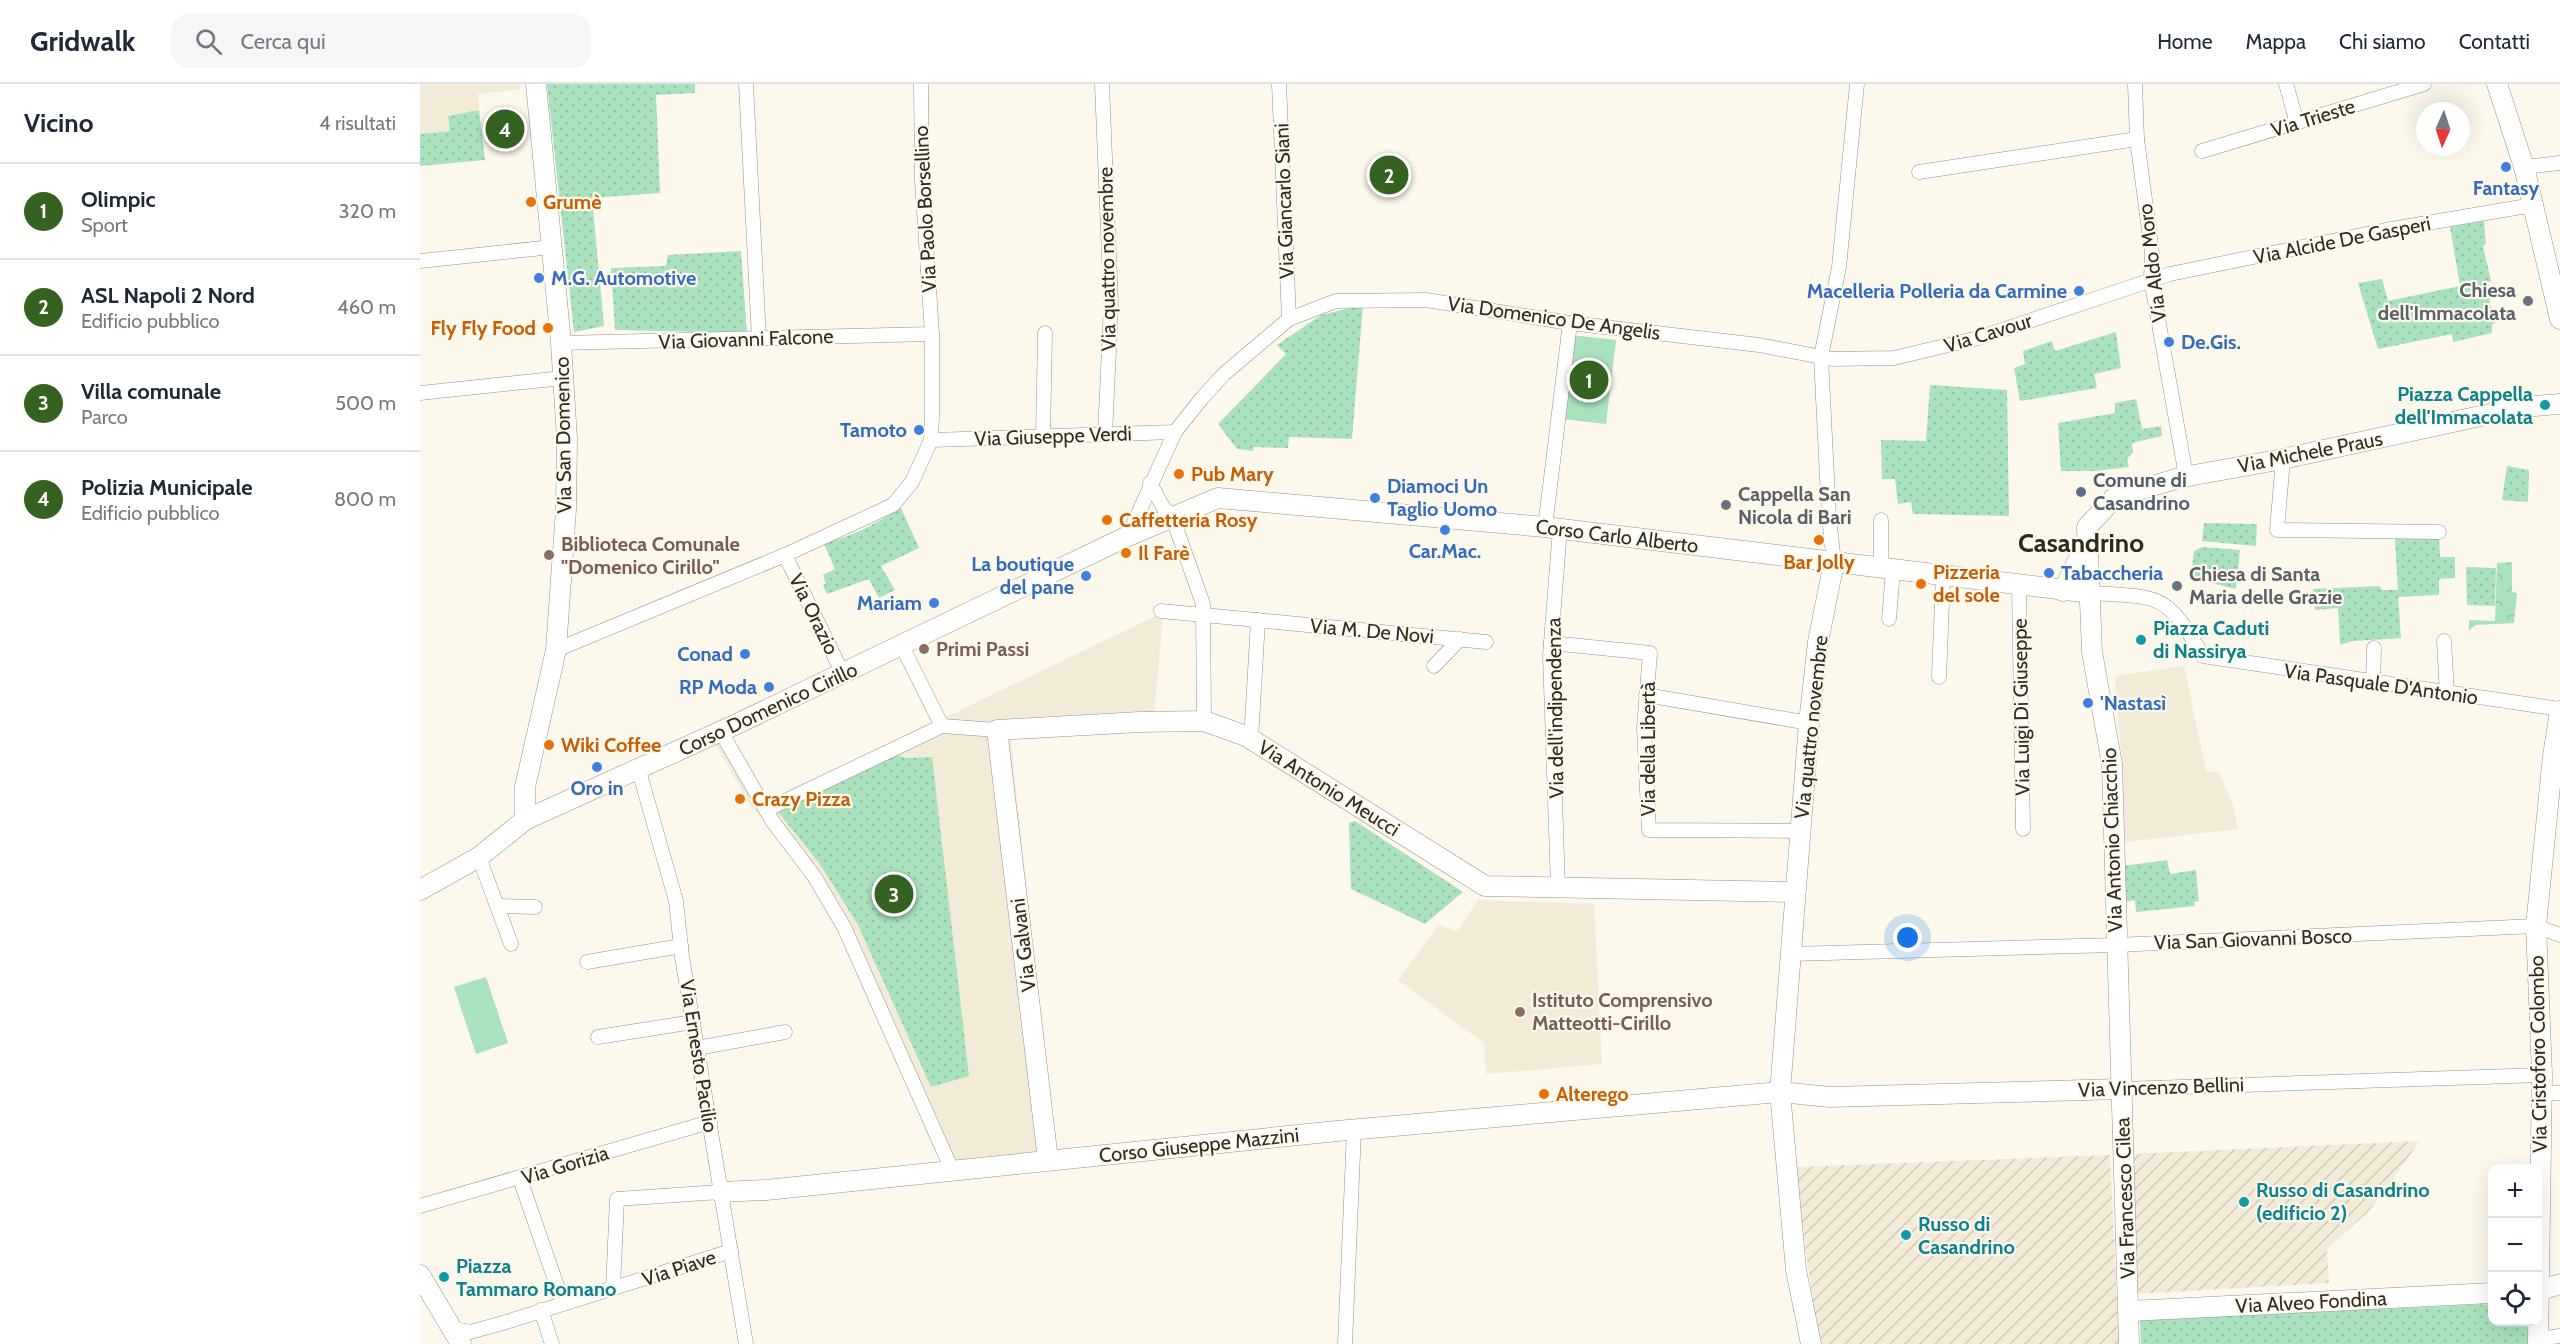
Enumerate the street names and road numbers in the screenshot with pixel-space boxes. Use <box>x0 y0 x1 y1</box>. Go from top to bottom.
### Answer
street label: Via Trieste <box>2268 94 2358 142</box>
street label: Via Giancarlo Siani <box>1269 123 1299 279</box>
street label: Via Paolo Borsellino <box>909 125 941 293</box>
street label: Via quattro novembre <box>1093 167 1121 351</box>
street label: Via Aldo Moro <box>2133 203 2171 323</box>
street label: Via Alcide De Gasperi <box>2251 211 2433 269</box>
street label: Via Domenico De Angelis <box>1446 291 1662 345</box>
street label: Via Cavour <box>1941 308 2035 358</box>
street label: Via Giovanni Falcone <box>658 324 834 354</box>
street label: Via San Domenico <box>550 356 576 514</box>
street label: Via Giuseppe Verdi <box>974 421 1132 451</box>
street label: Via Michele Praus <box>2236 426 2384 478</box>
street label: Corso Carlo Alberto <box>1534 514 1700 558</box>
street label: Via Orazio <box>784 570 844 658</box>
street label: Via M. De Novi <box>1309 614 1435 648</box>
street label: Via dell'indipendenza <box>1541 617 1569 799</box>
street label: Via Luigi Di Giuseppe <box>2007 618 2035 796</box>
street label: Via quattro novembre <box>1789 634 1833 820</box>
street label: Corso Domenico Cirillo <box>675 657 861 761</box>
street label: Via Pasquale D'Antonio <box>2282 659 2480 709</box>
street label: Via della Libertà <box>1636 681 1660 816</box>
street label: Via Antonio Meucci <box>1254 735 1404 841</box>
street label: Via Antonio Chiacchio <box>2097 747 2127 933</box>
street label: Via Galvani <box>1005 897 1041 993</box>
street label: Via San Giovanni Bosco <box>2153 924 2353 954</box>
street label: Via Cristoforo Colombo <box>2524 955 2552 1153</box>
street label: Via Ernesto Pacilio <box>675 978 723 1134</box>
street label: Via Vincenzo Bellini <box>2077 1072 2245 1102</box>
street label: Via Francesco Cilea <box>2110 1116 2140 1279</box>
street label: Corso Giuseppe Mazzini <box>1098 1123 1300 1167</box>
street label: Via Gorizia <box>519 1140 612 1190</box>
street label: Via Piave <box>639 1245 719 1291</box>
street label: Via Alveo Fondina <box>2235 1286 2388 1318</box>

